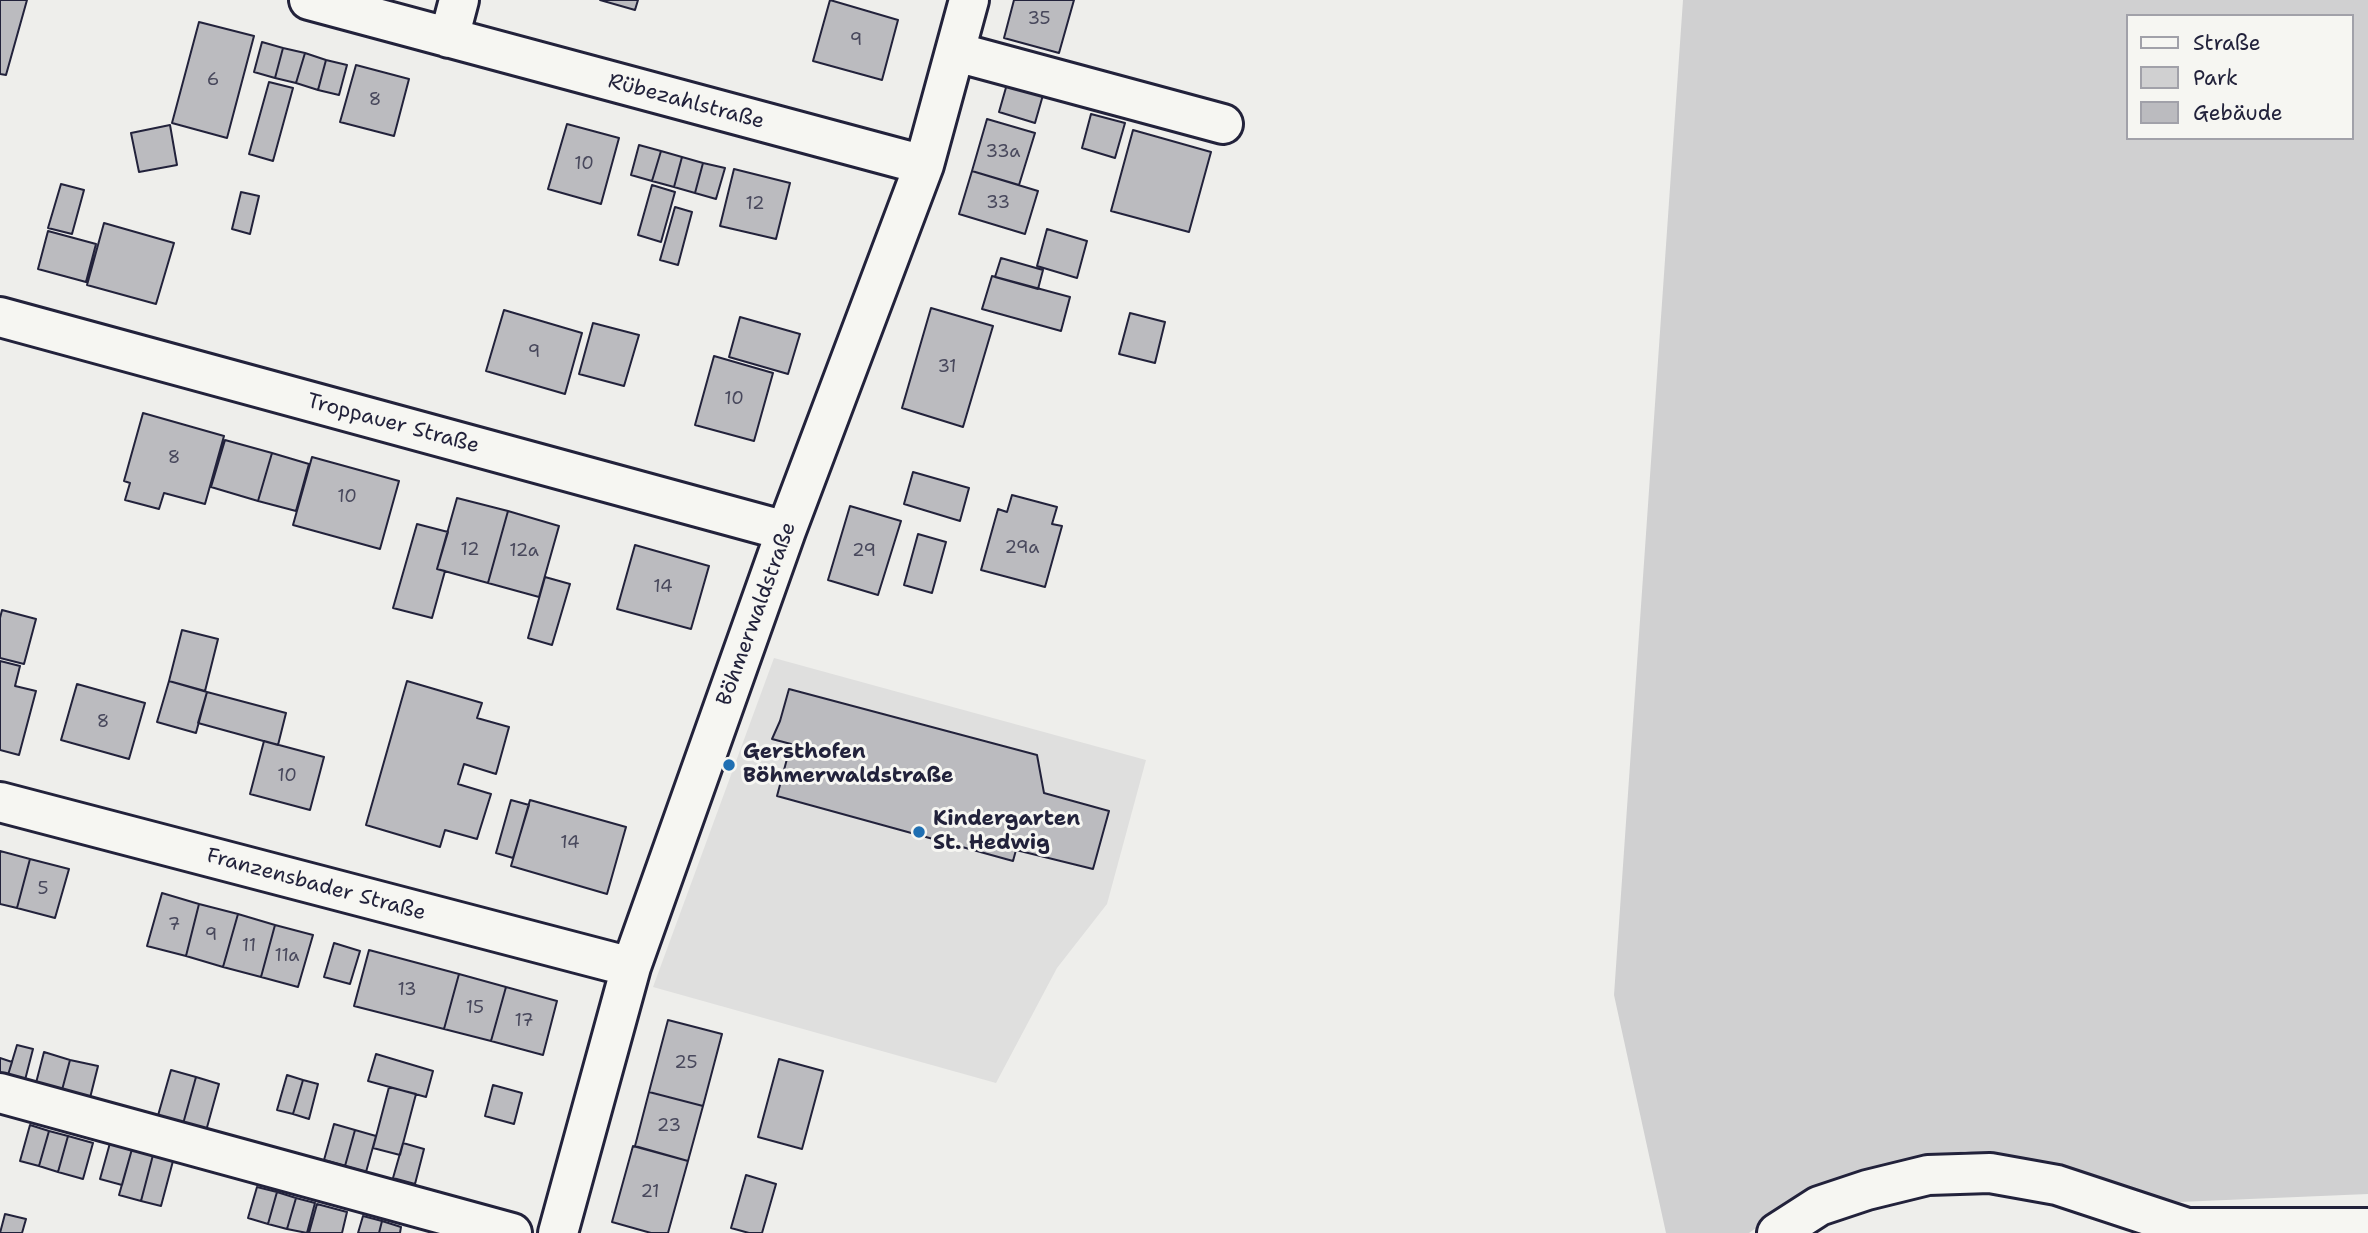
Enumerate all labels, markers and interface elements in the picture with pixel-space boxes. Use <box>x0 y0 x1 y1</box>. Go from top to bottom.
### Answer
house number: 35 <box>1027 8 1051 30</box>
legend <box>2126 14 2354 140</box>
house number: 9 <box>850 29 862 51</box>
text: Straße <box>2193 29 2261 57</box>
text: Park <box>2193 64 2238 92</box>
house number: 6 <box>207 69 219 91</box>
street label: Rübezahlstraße <box>605 69 767 135</box>
house number: 8 <box>369 89 381 111</box>
text: Gebäude <box>2193 99 2283 127</box>
house number: 33a <box>986 141 1020 163</box>
house number: 10 <box>574 153 594 175</box>
house number: 33 <box>986 192 1010 214</box>
house number: 12 <box>745 193 765 215</box>
house number: 9 <box>528 341 540 363</box>
house number: 31 <box>937 356 957 378</box>
house number: 10 <box>724 388 744 410</box>
street label: Troppauer Straße <box>304 389 482 459</box>
house number: 8 <box>168 447 180 469</box>
house number: 10 <box>337 486 357 508</box>
street label: Böhmerwaldstraße <box>712 519 802 709</box>
house number: 29a <box>1004 537 1040 559</box>
house number: 12 <box>460 539 480 561</box>
house number: 12a <box>509 540 539 562</box>
house number: 29 <box>852 540 876 562</box>
house number: 14 <box>653 576 673 598</box>
house number: 8 <box>97 711 109 733</box>
place label: Gersthofen Böhmerwaldstraße <box>743 740 954 790</box>
marker: Gersthofen Böhmerwaldstraße <box>721 757 737 773</box>
house number: 10 <box>277 765 297 787</box>
place label: Kindergarten St. Hedwig <box>933 807 1080 857</box>
marker: Kindergarten St. Hedwig <box>911 824 927 840</box>
house number: 14 <box>560 832 580 854</box>
street label: Franzensbader Straße <box>204 844 428 926</box>
house number: 5 <box>37 878 49 900</box>
house number: 7 <box>168 914 180 936</box>
house number: 9 <box>205 924 217 946</box>
house number: 11 <box>242 935 256 957</box>
house number: 11a <box>275 945 299 967</box>
house number: 13 <box>397 979 417 1001</box>
house number: 15 <box>466 997 484 1019</box>
house number: 17 <box>514 1010 534 1032</box>
house number: 25 <box>674 1052 698 1074</box>
house number: 23 <box>657 1115 681 1137</box>
house number: 21 <box>640 1181 660 1203</box>

